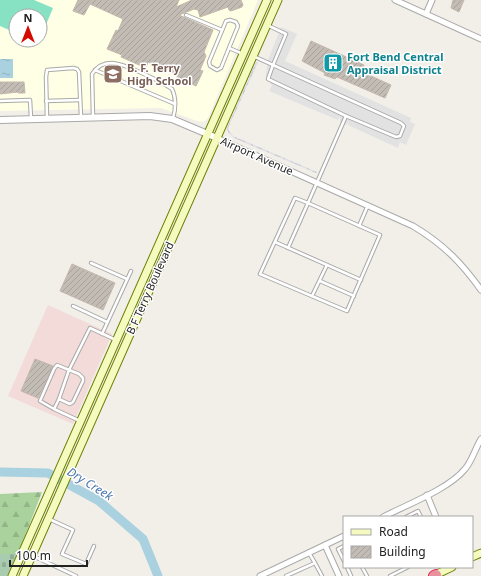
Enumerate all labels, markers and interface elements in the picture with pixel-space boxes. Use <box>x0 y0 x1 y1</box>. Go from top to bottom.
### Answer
north arrow <box>8 8 48 48</box>
text: N <box>24 10 32 25</box>
place label: Fort Bend Central Appraisal District <box>347 49 443 77</box>
building icon: Fort Bend Central Appraisal District <box>322 52 344 74</box>
place label: B. F. Terry High School <box>127 60 192 88</box>
school or university icon: B. F. Terry High School <box>102 63 124 85</box>
street label: Airport Avenue <box>219 133 296 178</box>
street label: B F Terry Boulevard <box>122 239 177 337</box>
water label: Dry Creek <box>64 463 117 505</box>
legend <box>343 516 473 568</box>
text: Road <box>379 523 408 540</box>
scale bar <box>10 542 87 568</box>
text: Building <box>379 543 426 560</box>
text: 100 m <box>16 547 51 564</box>

